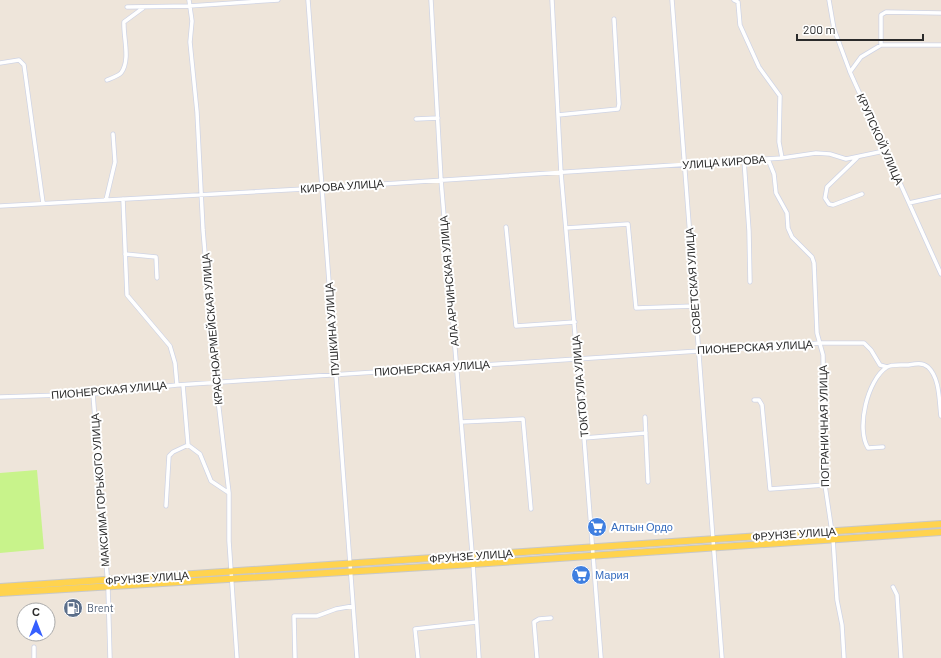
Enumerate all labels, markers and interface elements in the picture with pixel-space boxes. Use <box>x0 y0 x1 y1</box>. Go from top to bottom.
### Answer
scale bar <box>797 16 923 42</box>
text: 200 m <box>803 22 835 36</box>
street label: КРУПСКОЙ УЛИЦА <box>854 91 907 187</box>
street label: УЛИЦА КИРОВА <box>682 152 767 171</box>
street label: КИРОВА УЛИЦА <box>300 176 385 195</box>
street label: АЛА АРЧИНСКАЯ УЛИЦА <box>436 214 461 347</box>
street label: СОВЕТСКАЯ УЛИЦА <box>682 227 703 335</box>
street label: КРАСНОАРМЕЙСКАЯ УЛИЦА <box>198 252 225 405</box>
street label: ПУШКИНА УЛИЦА <box>322 281 341 376</box>
street label: ТОКТОГУЛА УЛИЦА <box>569 334 590 438</box>
street label: ПИОНЕРСКАЯ УЛИЦА <box>697 337 814 356</box>
street label: ПИОНЕРСКАЯ УЛИЦА <box>374 357 491 378</box>
street label: ПОГРАНИЧНАЯ УЛИЦА <box>816 364 831 487</box>
street label: ПИОНЕРСКАЯ УЛИЦА <box>51 378 168 401</box>
street label: МАКСИМА ГОРЬКОГО УЛИЦА <box>88 412 111 567</box>
supermarket icon: Алтын Ордо <box>586 516 608 538</box>
place label: Алтын Ордо <box>611 520 673 533</box>
street label: ФРУНЗЕ УЛИЦА <box>752 524 837 543</box>
street label: ФРУНЗЕ УЛИЦА <box>429 546 514 565</box>
supermarket icon: Мария <box>570 564 592 586</box>
street label: ФРУНЗЕ УЛИЦА <box>105 568 190 587</box>
place label: Мария <box>595 568 629 581</box>
fuel station icon: Brent <box>62 597 84 619</box>
place label: Brent <box>87 601 114 614</box>
north arrow <box>16 602 56 642</box>
text: С <box>32 605 40 618</box>

